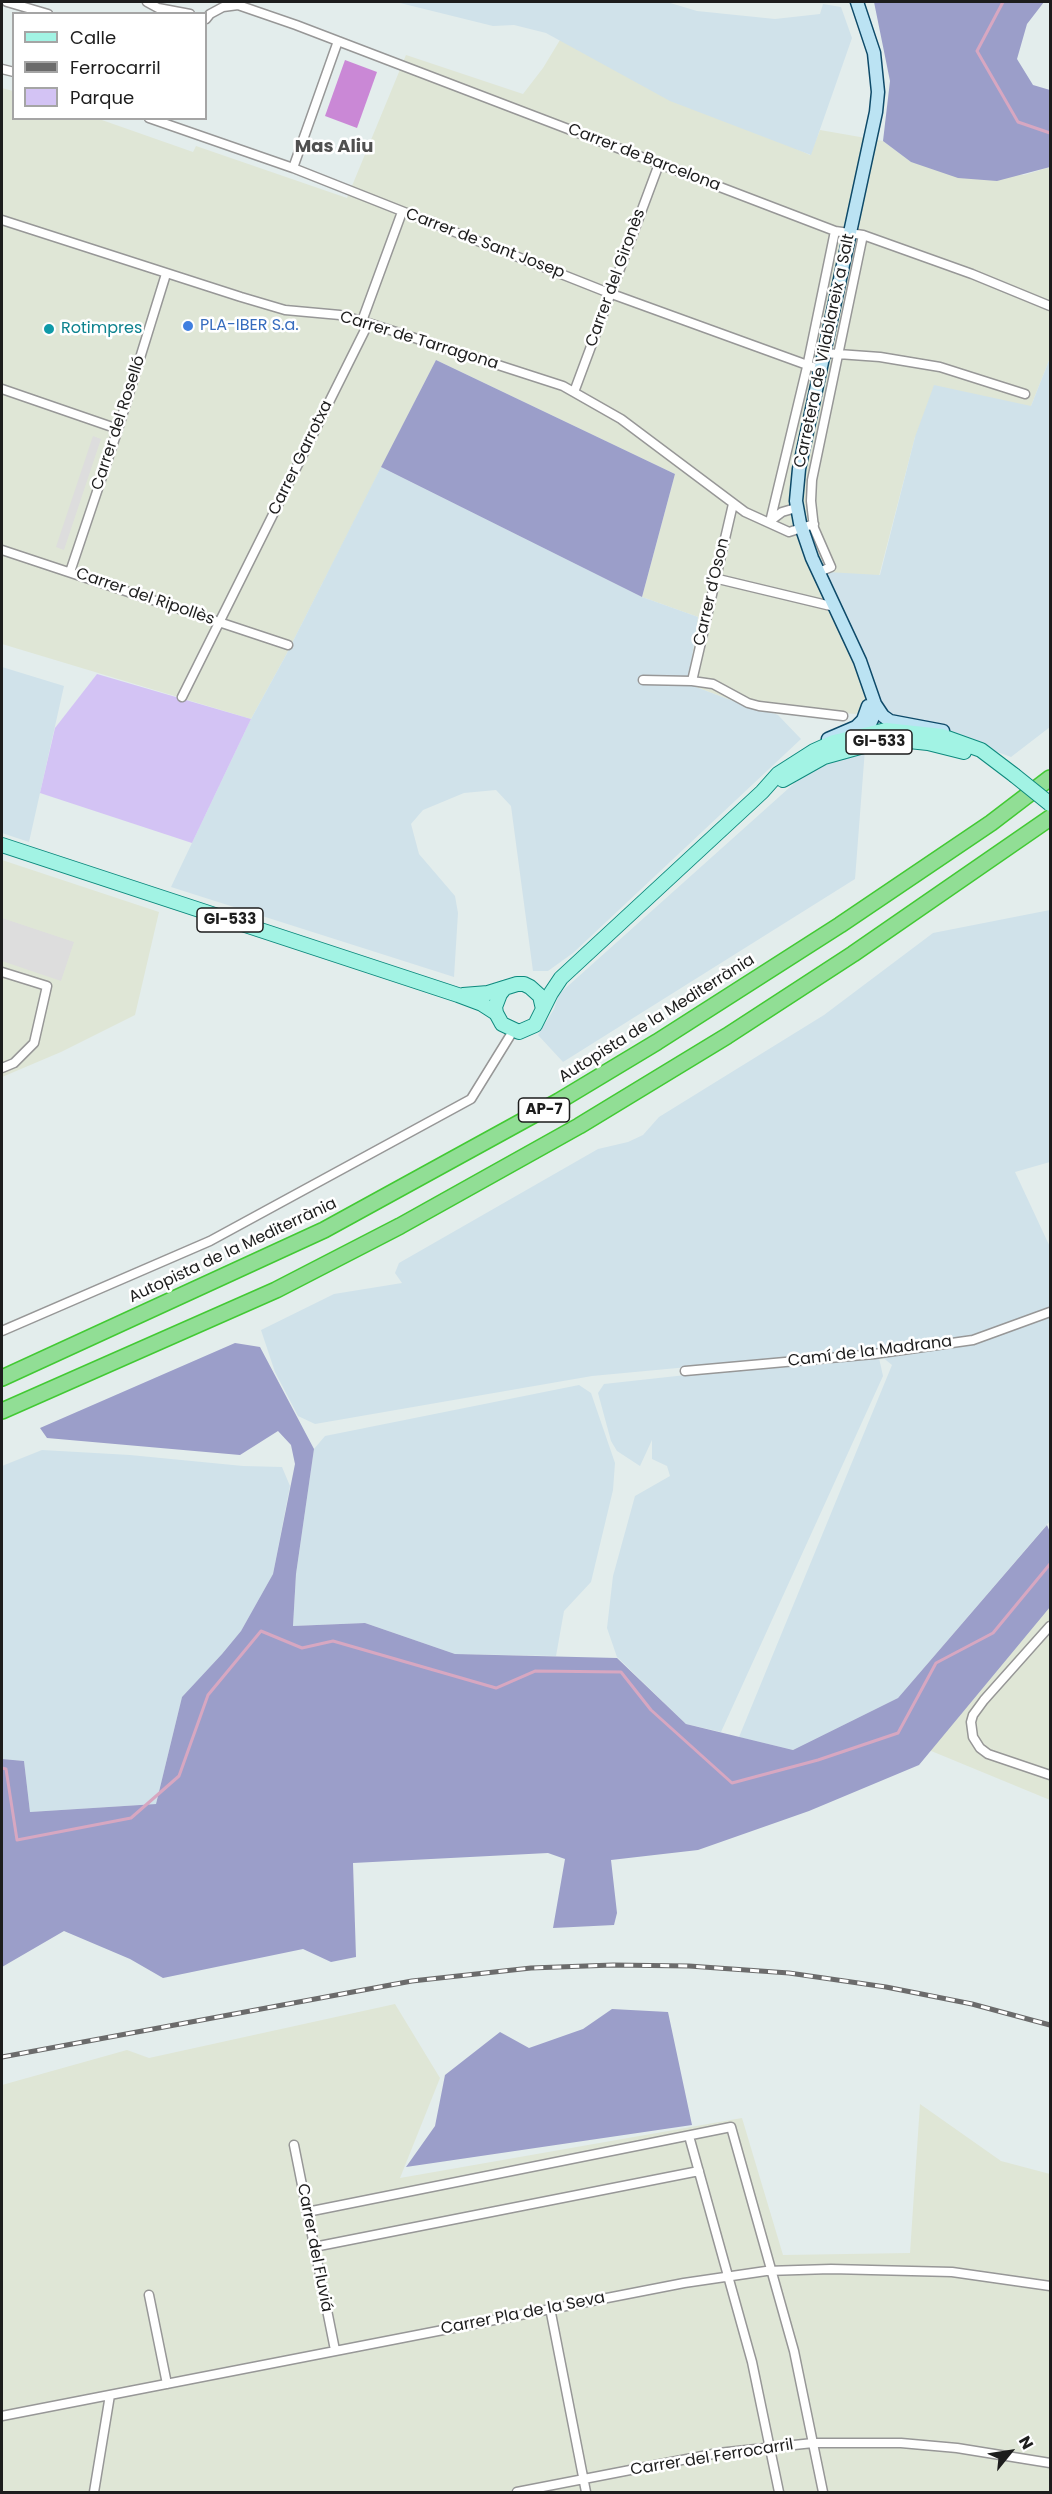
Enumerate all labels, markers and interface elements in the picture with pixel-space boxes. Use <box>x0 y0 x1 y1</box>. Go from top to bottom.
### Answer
legend <box>12 12 207 120</box>
text: Calle <box>70 25 116 50</box>
text: Ferrocarril <box>70 55 161 80</box>
text: Parque <box>70 85 134 110</box>
street label: Carrer de Barcelona <box>565 120 723 196</box>
district label: Mas Aliu <box>295 136 373 158</box>
street label: Carrer de Sant Josep <box>403 205 567 283</box>
street label: Carrer del Gironès <box>582 206 650 350</box>
street label: Carretera de Vilablareix a Salt <box>791 232 859 470</box>
street label: Carrer de Tarragona <box>337 308 501 374</box>
place label: PLA-IBER S.a. <box>200 316 299 336</box>
place label: Rotimpres <box>61 319 142 339</box>
marker: PLA-IBER S.a. <box>181 319 195 333</box>
marker: Rotimpres <box>42 322 56 336</box>
street label: Carrer del Roselló <box>88 353 150 493</box>
street label: Carrer Garrotxa <box>265 398 337 518</box>
street label: Carrer d'Oson <box>690 536 734 648</box>
street label: Carrer del Ripollès <box>73 564 217 630</box>
road number: GI-533 <box>846 730 912 754</box>
road number: GI-533 <box>197 908 263 932</box>
street label: Autopista de la Mediterrània <box>556 951 758 1087</box>
road number: AP-7 <box>518 1098 570 1122</box>
street label: Autopista de la Mediterrània <box>126 1194 340 1308</box>
street label: Camí de la Madrana <box>787 1332 953 1372</box>
street label: Carrer del Fluviá <box>292 2182 336 2314</box>
street label: Carrer Pla de la Seva <box>439 2289 607 2339</box>
north arrow <box>980 2422 1040 2482</box>
text: N <box>1013 2432 1039 2454</box>
street label: Carrer del Ferrocarril <box>629 2436 795 2480</box>

